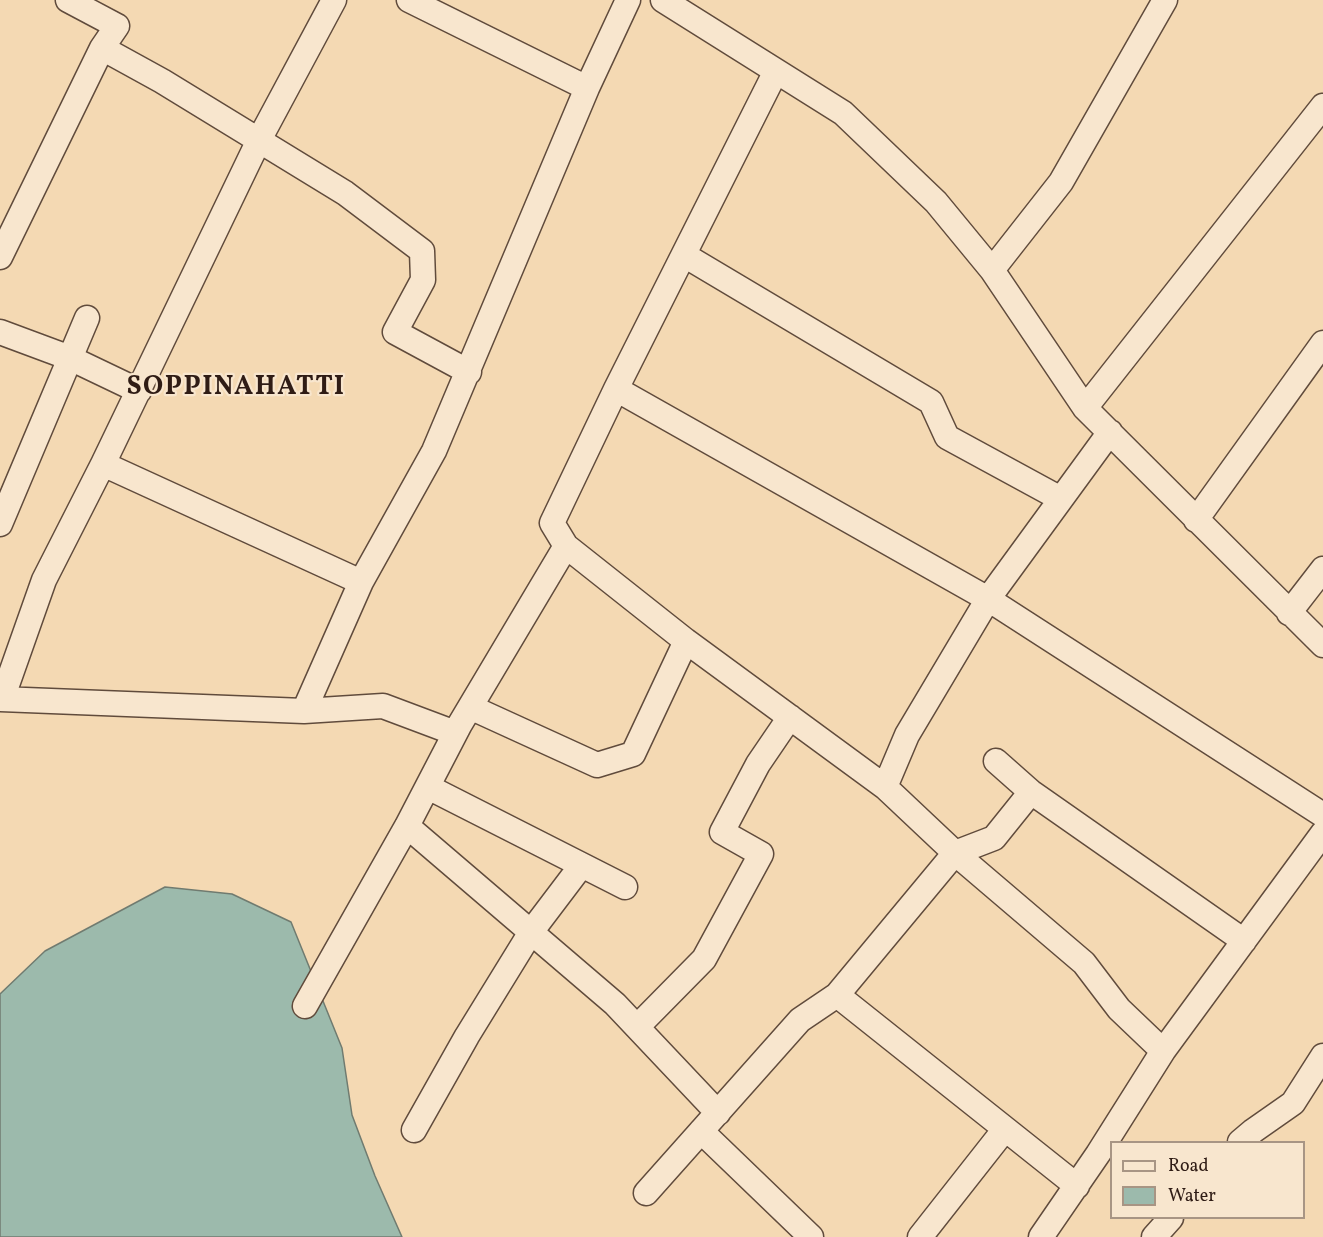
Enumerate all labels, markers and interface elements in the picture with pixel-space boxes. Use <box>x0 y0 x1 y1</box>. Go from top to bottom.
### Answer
district label: SOPPINAHATTI <box>126 373 346 405</box>
legend <box>1110 1141 1305 1219</box>
text: Road <box>1168 1154 1209 1179</box>
text: Water <box>1168 1184 1216 1209</box>

